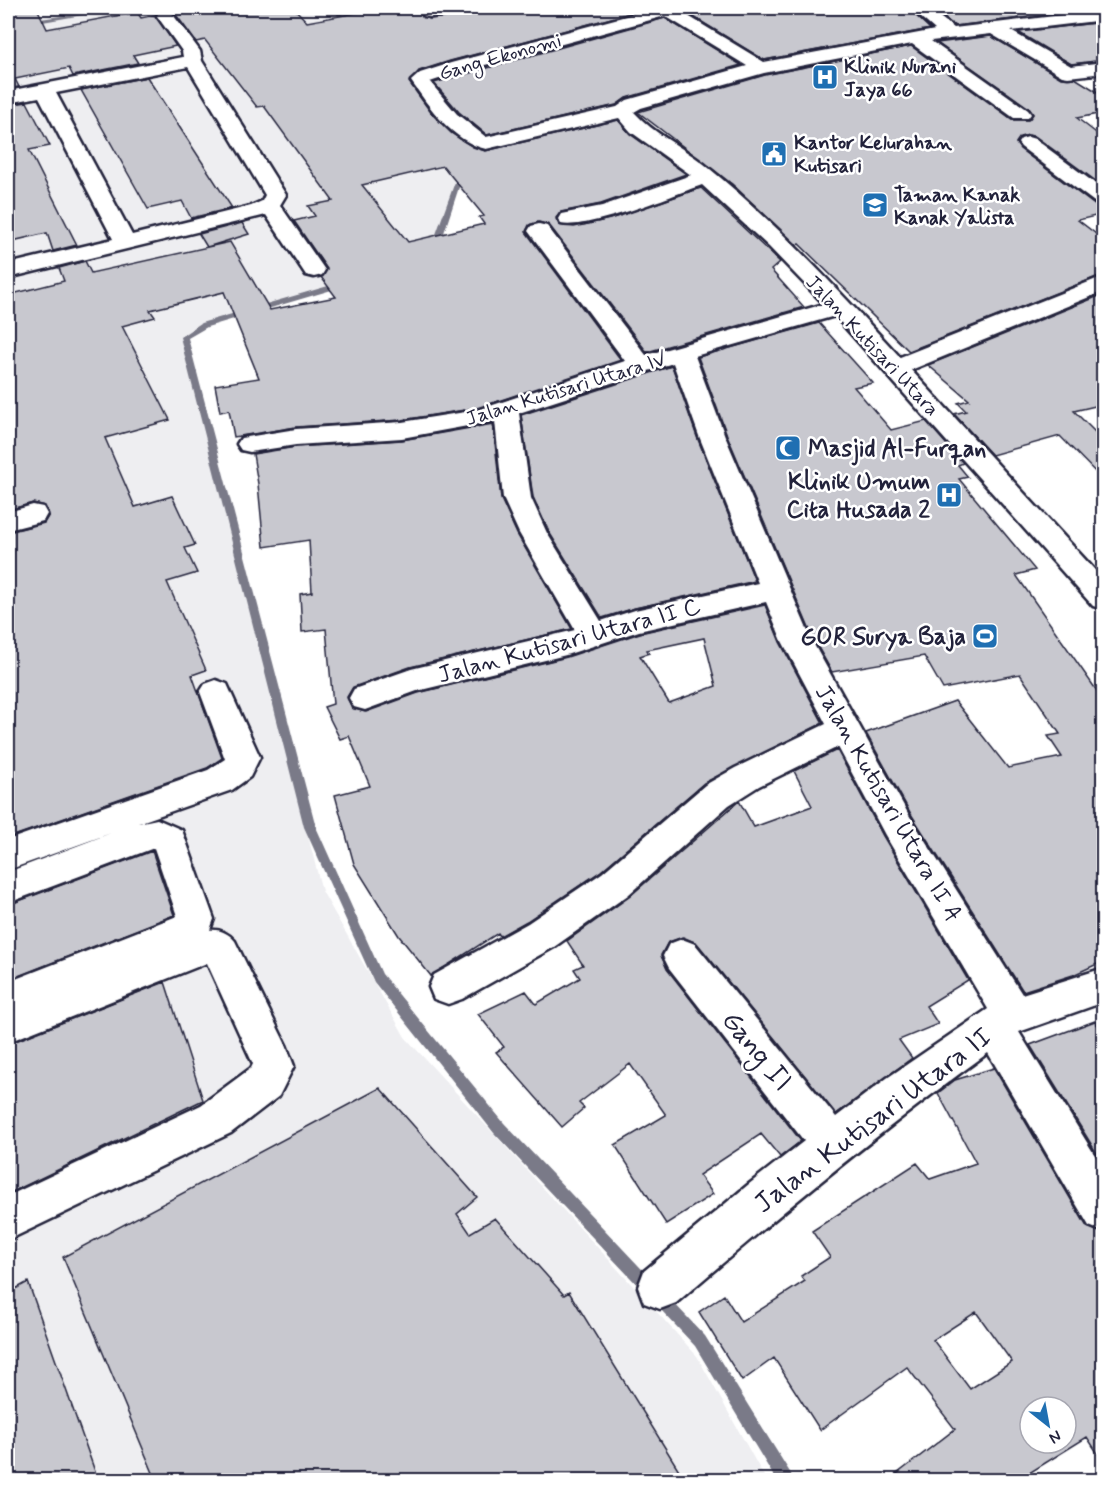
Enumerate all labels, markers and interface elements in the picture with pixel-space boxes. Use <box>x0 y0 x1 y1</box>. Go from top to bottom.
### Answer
street label: Gang Ekonomi <box>436 27 565 89</box>
place label: Klinik Nurani Jaya 66 <box>844 54 957 104</box>
hospital icon: Klinik Nurani Jaya 66 <box>810 62 840 92</box>
place label: Kantor Kelurahan Kutisari <box>794 130 952 180</box>
public building icon: Kantor Kelurahan Kutisari <box>759 139 789 169</box>
place label: Taman Kanak Kanak Yalista <box>894 182 1020 232</box>
school or university icon: Taman Kanak Kanak Yalista <box>860 190 890 220</box>
street label: Jalan Kutisari Utara <box>799 269 945 423</box>
street label: Jalan Kutisari Utara IV <box>463 346 670 433</box>
mosque icon: Masjid Al-Furqan <box>773 433 803 463</box>
place label: Masjid Al-Furqan <box>808 434 986 466</box>
place label: Klinik Umum Cita Husada 2 <box>787 467 930 526</box>
hospital icon: Klinik Umum Cita Husada 2 <box>934 480 964 510</box>
street label: Jalan Kutisari Utara II C <box>435 591 704 691</box>
sports icon: GOR Surya Baja <box>970 621 1000 651</box>
place label: GOR Surya Baja <box>800 622 966 653</box>
street label: Jalan Kutisari Utara II A <box>807 680 968 928</box>
street label: Gang II <box>711 1004 800 1101</box>
street label: Jalan Kutisari Utara II <box>747 1019 1000 1223</box>
north arrow <box>1018 1395 1078 1455</box>
text: N <box>1045 1425 1065 1448</box>

